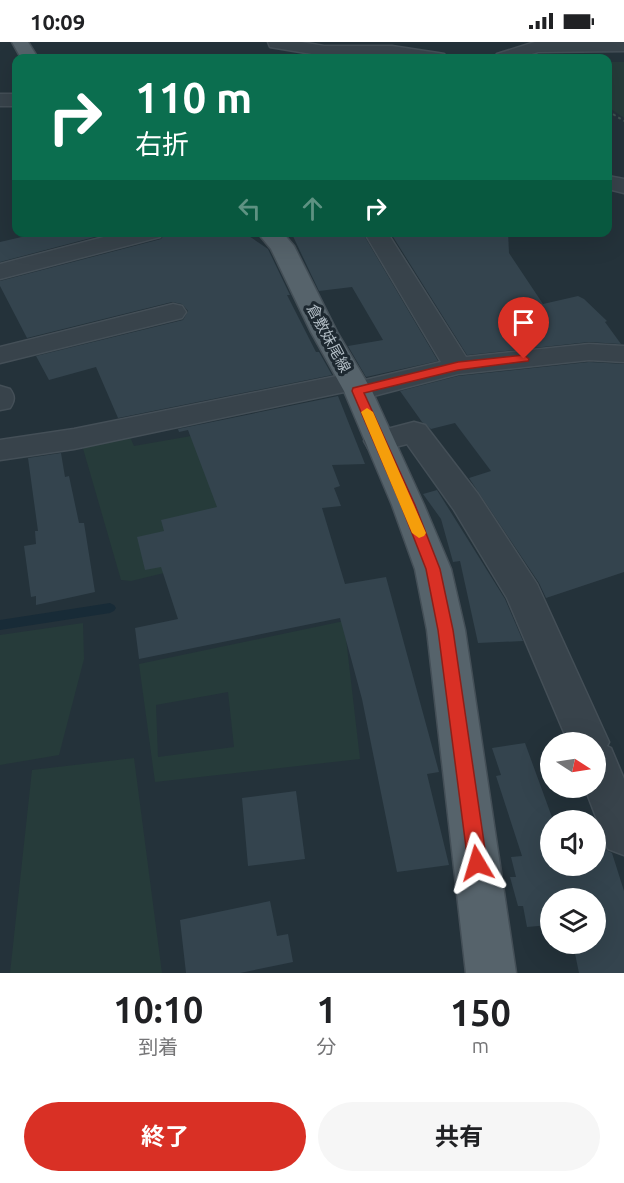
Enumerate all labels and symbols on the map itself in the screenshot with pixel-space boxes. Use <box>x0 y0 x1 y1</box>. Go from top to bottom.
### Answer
pin <box>498 297 549 359</box>
street label: 倉敷妹尾線 <box>304 301 354 375</box>
north arrow <box>540 732 606 798</box>
position arrow <box>445 831 509 895</box>

